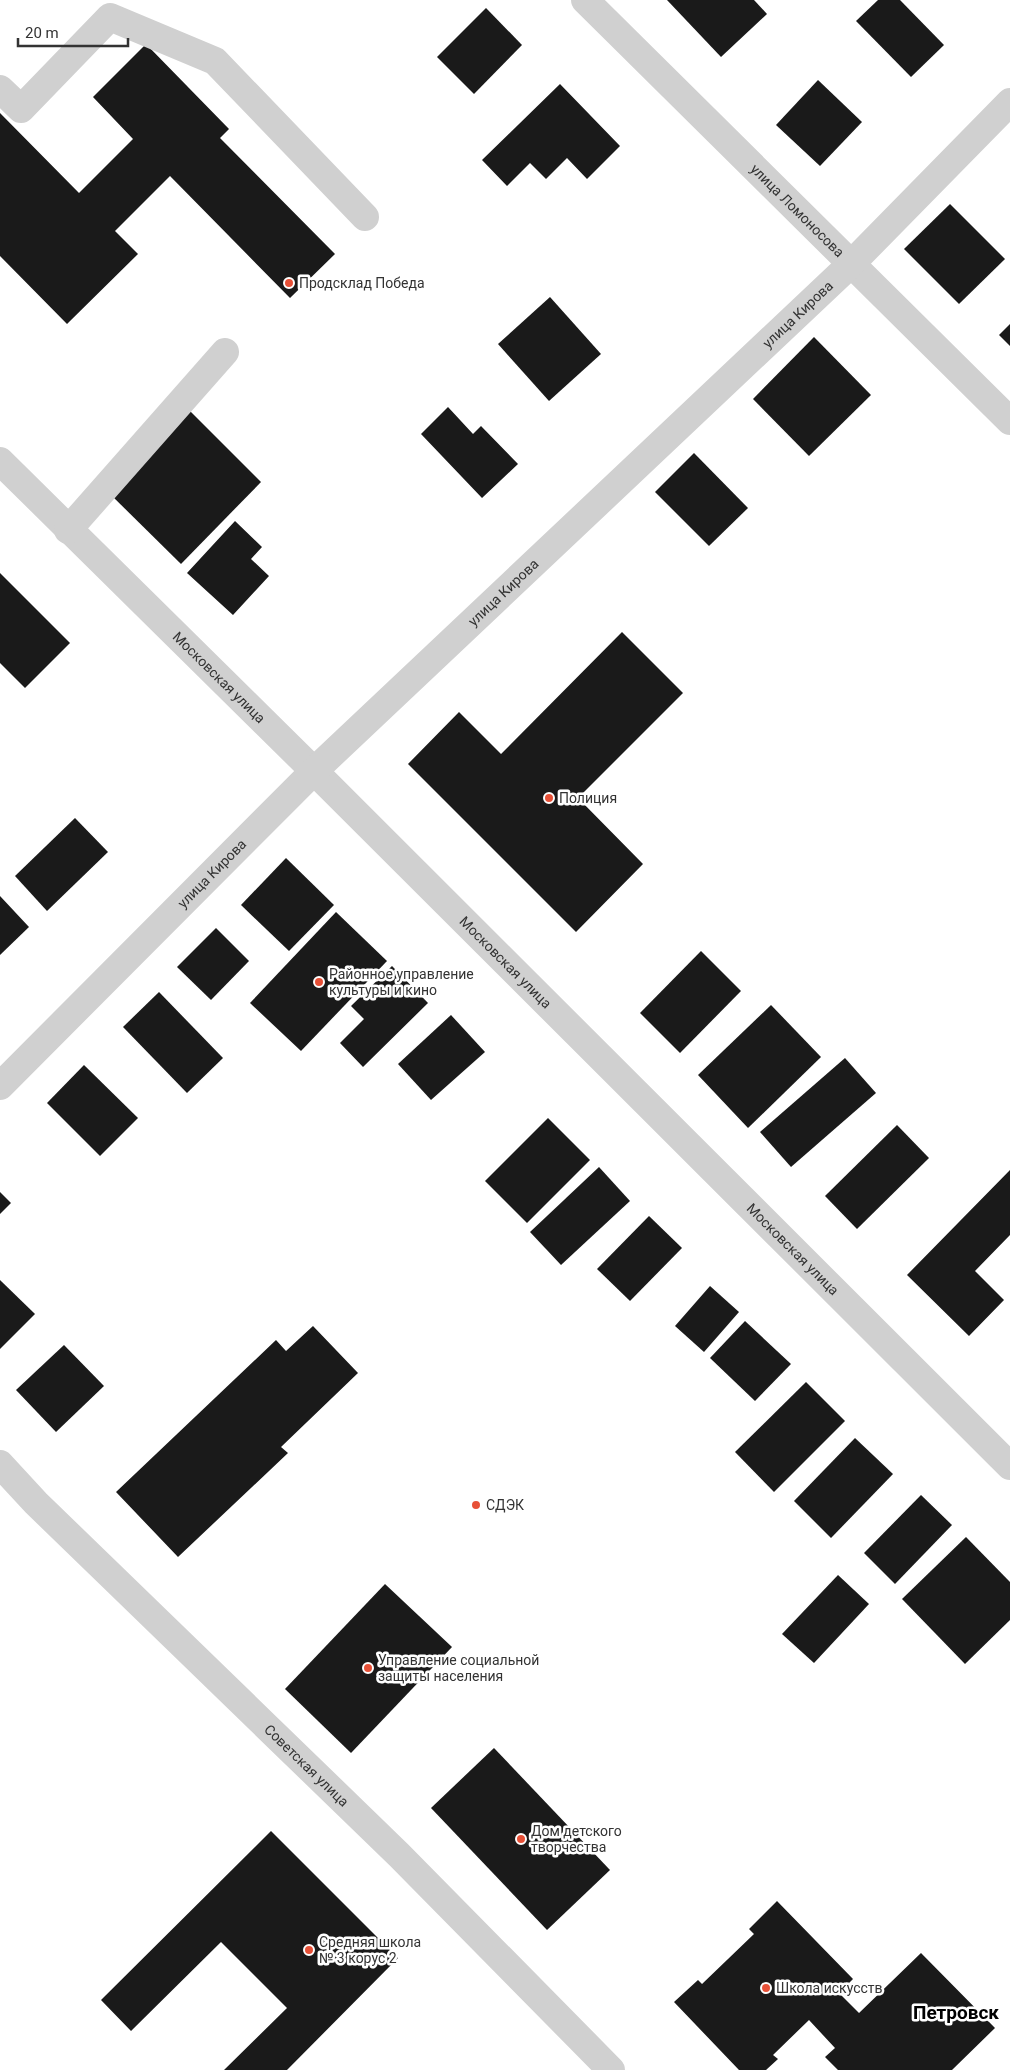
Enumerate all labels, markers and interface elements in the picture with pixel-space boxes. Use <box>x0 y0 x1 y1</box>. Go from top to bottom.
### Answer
scale bar <box>18 15 128 47</box>
text: 20 m <box>25 24 59 42</box>
street label: улица Ломоносова <box>747 161 848 260</box>
place label: Продсклад Победа <box>299 275 425 291</box>
marker: Продсклад Победа <box>283 277 295 289</box>
street label: улица Кирова <box>759 277 836 351</box>
street label: улица Кирова <box>465 555 542 629</box>
street label: Московская улица <box>170 628 269 726</box>
place label: Полиция <box>559 790 617 806</box>
marker: Полиция <box>543 792 555 804</box>
street label: улица Кирова <box>174 836 249 911</box>
street label: Московская улица <box>456 913 555 1011</box>
place label: Районное управление культуры и кино <box>329 966 474 998</box>
marker: Районное управление культуры и кино <box>313 976 325 988</box>
street label: Московская улица <box>744 1200 842 1298</box>
place label: СДЭК <box>486 1497 524 1513</box>
marker: СДЭК <box>470 1499 482 1511</box>
place label: Управление социальной защиты населения <box>378 1652 539 1684</box>
marker: Управление социальной защиты населения <box>362 1662 374 1674</box>
street label: Советская улица <box>261 1721 352 1810</box>
place label: Дом детского творчества <box>531 1823 622 1855</box>
marker: Дом детского творчества <box>515 1833 527 1845</box>
place label: Средняя школа № 3 корус 2 <box>319 1934 421 1966</box>
marker: Средняя школа № 3 корус 2 <box>303 1944 315 1956</box>
place label: Школа искусств <box>776 1980 883 1996</box>
marker: Школа искусств <box>760 1982 772 1994</box>
district label: Петровск <box>913 2001 999 2024</box>

